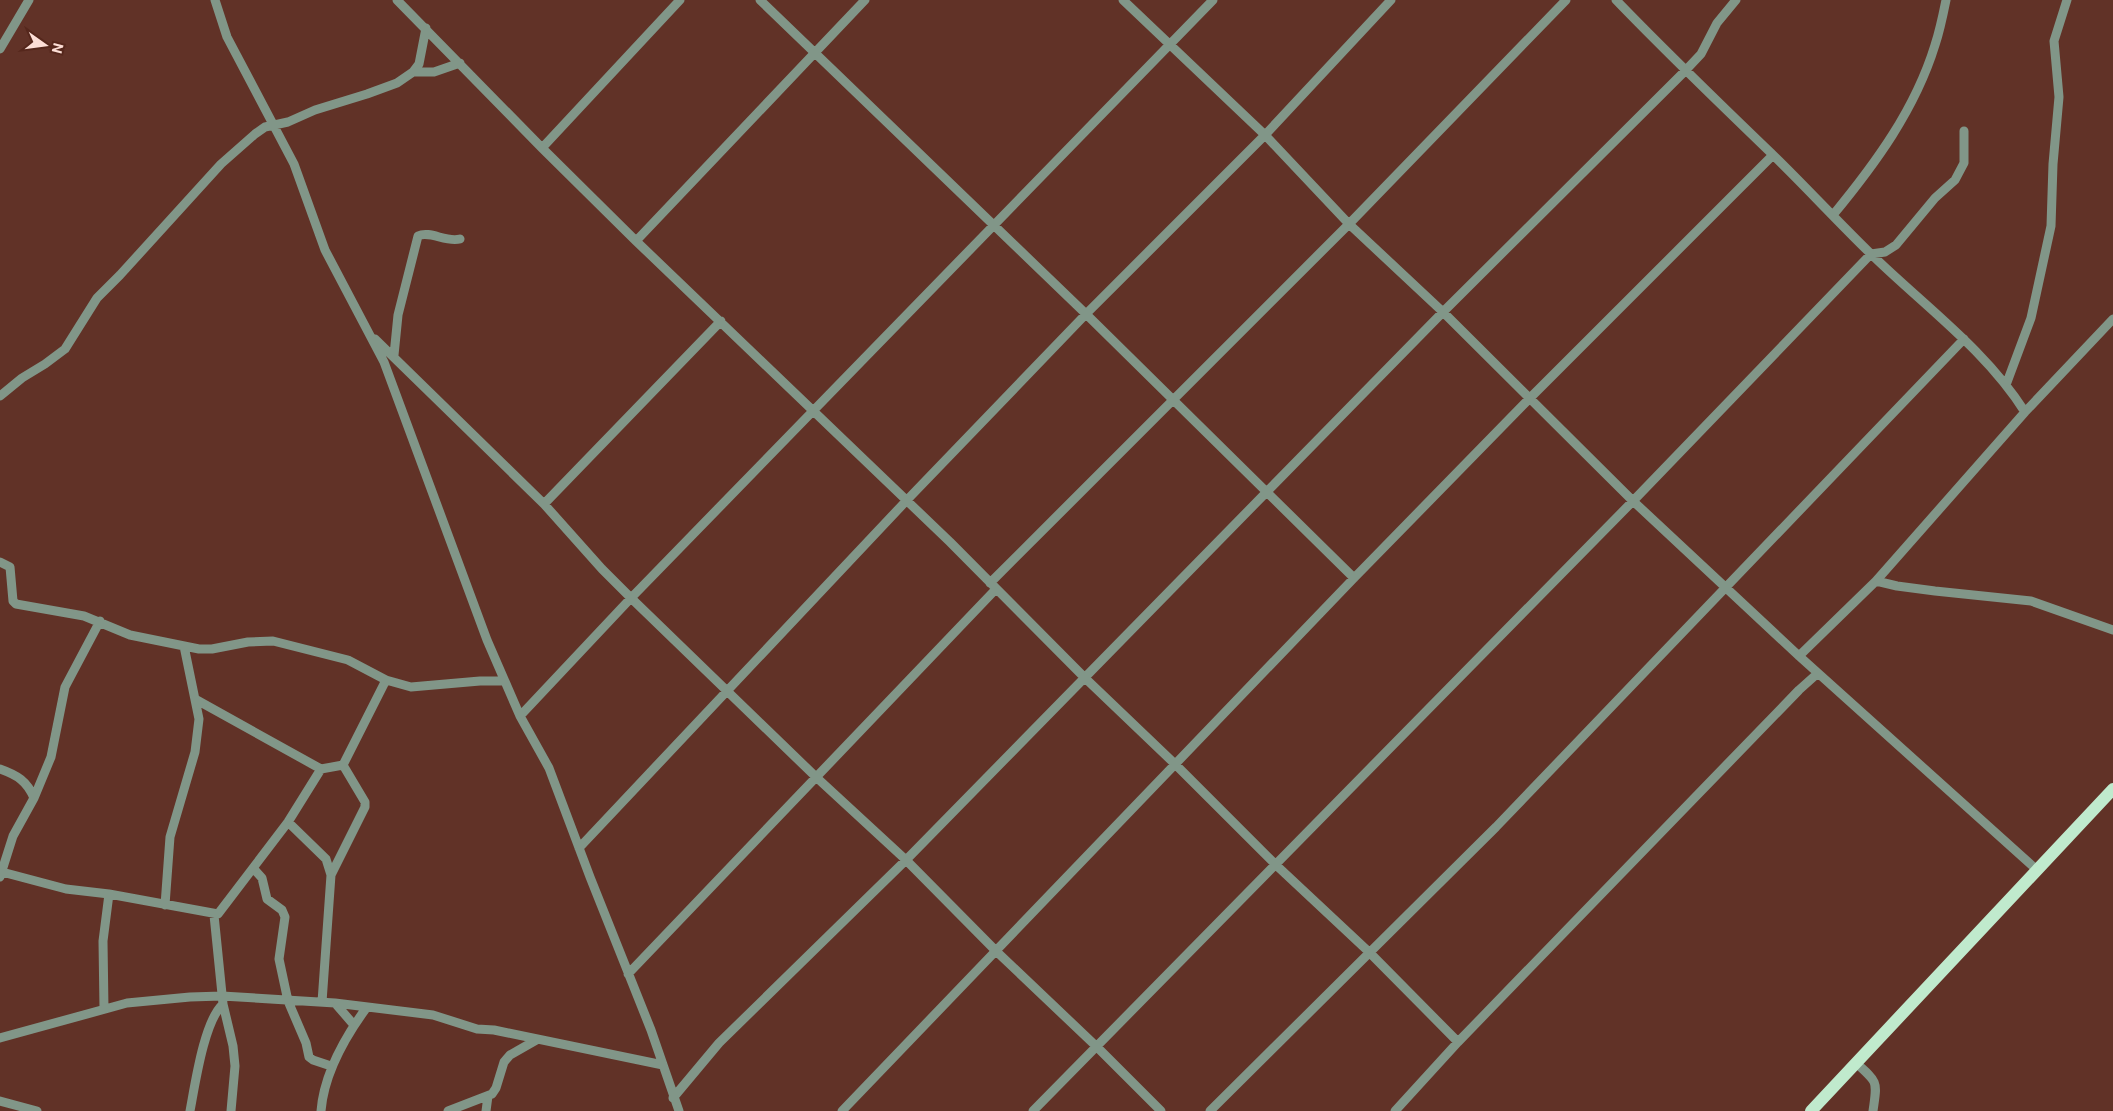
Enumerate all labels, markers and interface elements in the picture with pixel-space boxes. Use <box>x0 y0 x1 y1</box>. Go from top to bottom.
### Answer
north arrow <box>20 20 70 70</box>
text: N <box>49 41 67 55</box>

